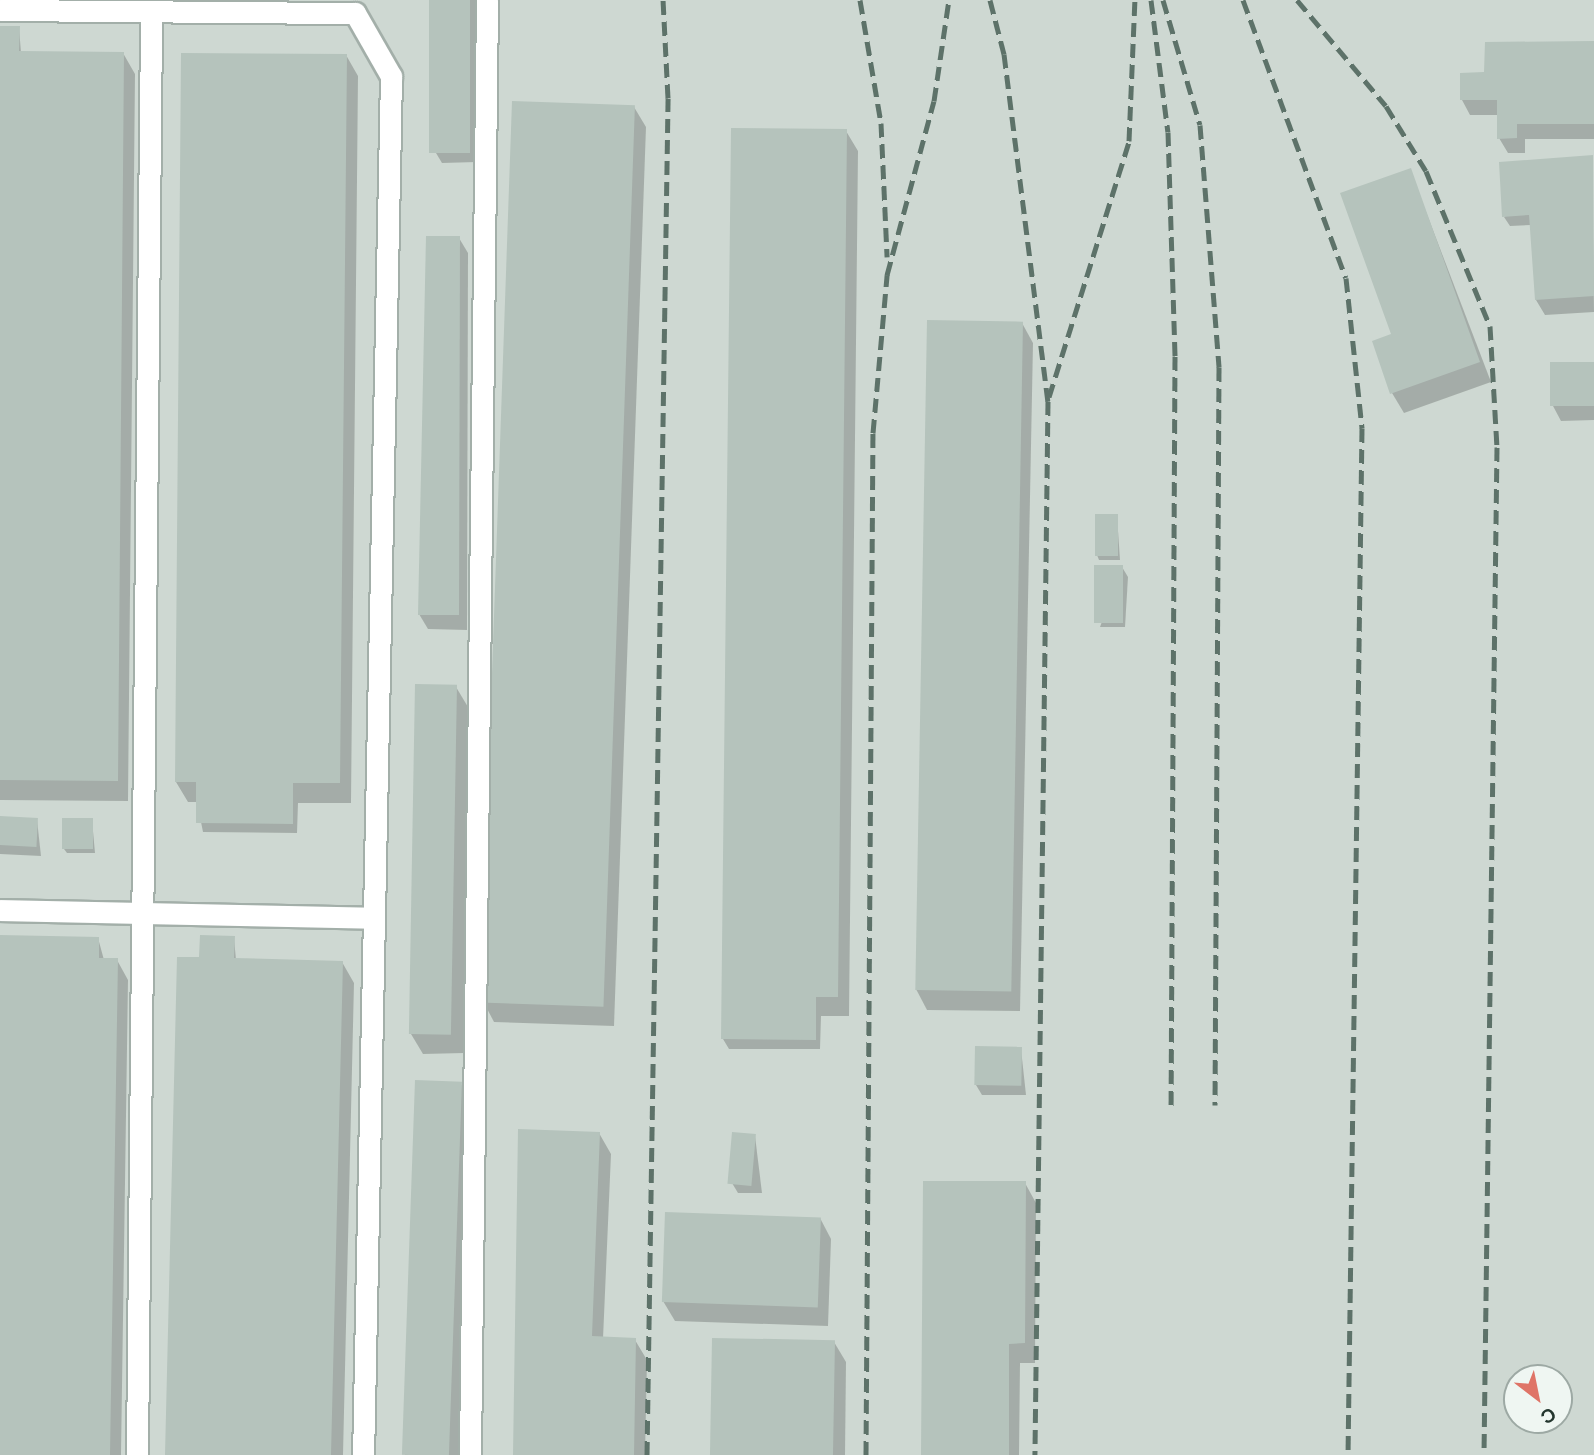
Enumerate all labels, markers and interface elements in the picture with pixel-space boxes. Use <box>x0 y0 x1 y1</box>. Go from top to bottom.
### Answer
north arrow <box>1503 1364 1573 1434</box>
text: С <box>1537 1403 1560 1428</box>

